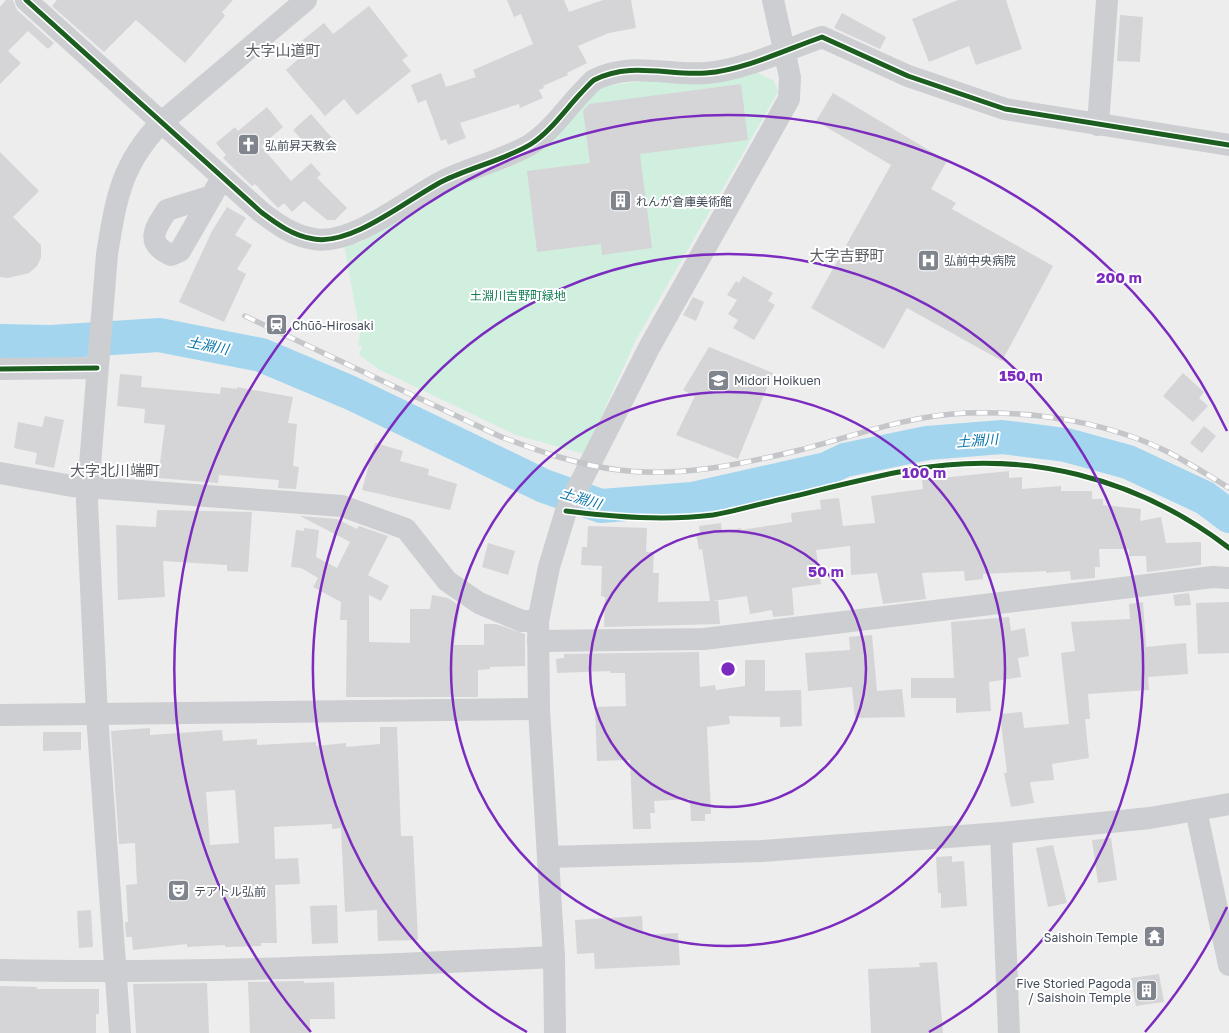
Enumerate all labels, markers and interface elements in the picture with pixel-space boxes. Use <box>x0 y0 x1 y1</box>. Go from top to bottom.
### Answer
district label: 大字山道町 <box>245 41 321 59</box>
church icon: 弘前昇天教会 <box>237 133 261 157</box>
place label: 弘前昇天教会 <box>265 138 337 153</box>
building icon: れんが倉庫美術館 <box>608 189 632 213</box>
place label: れんが倉庫美術館 <box>636 194 732 209</box>
district label: 大字吉野町 <box>809 246 885 264</box>
hospital icon: 弘前中央病院 <box>916 248 940 272</box>
place label: 弘前中央病院 <box>944 253 1016 268</box>
text: 200 m <box>1096 268 1142 286</box>
park label: 土淵川吉野町緑地 <box>470 288 566 303</box>
station icon: Chūō-Hirosaki <box>264 313 288 337</box>
place label: Chūō-Hirosaki <box>292 318 374 333</box>
water label: 土淵川 <box>186 333 232 358</box>
text: 150 m <box>999 366 1043 384</box>
school or university icon: Midori Hoikuen <box>706 368 730 392</box>
place label: Midori Hoikuen <box>734 373 821 388</box>
water label: 土淵川 <box>955 430 1001 450</box>
district label: 大字北川端町 <box>70 461 160 479</box>
text: 100 m <box>902 463 946 481</box>
water label: 土淵川 <box>558 484 605 513</box>
text: 50 m <box>808 562 844 580</box>
centre of rings <box>719 660 737 678</box>
theatre icon: テアトル弘前 <box>166 879 190 903</box>
place label: テアトル弘前 <box>194 884 266 899</box>
temple icon: Saishoin Temple <box>1142 925 1166 949</box>
place label: Saishoin Temple <box>1044 930 1138 945</box>
place label: Five Storied Pagoda / Saishoin Temple <box>1016 976 1131 1005</box>
building icon: Five Storied Pagoda / Saishoin Temple <box>1135 978 1159 1002</box>

